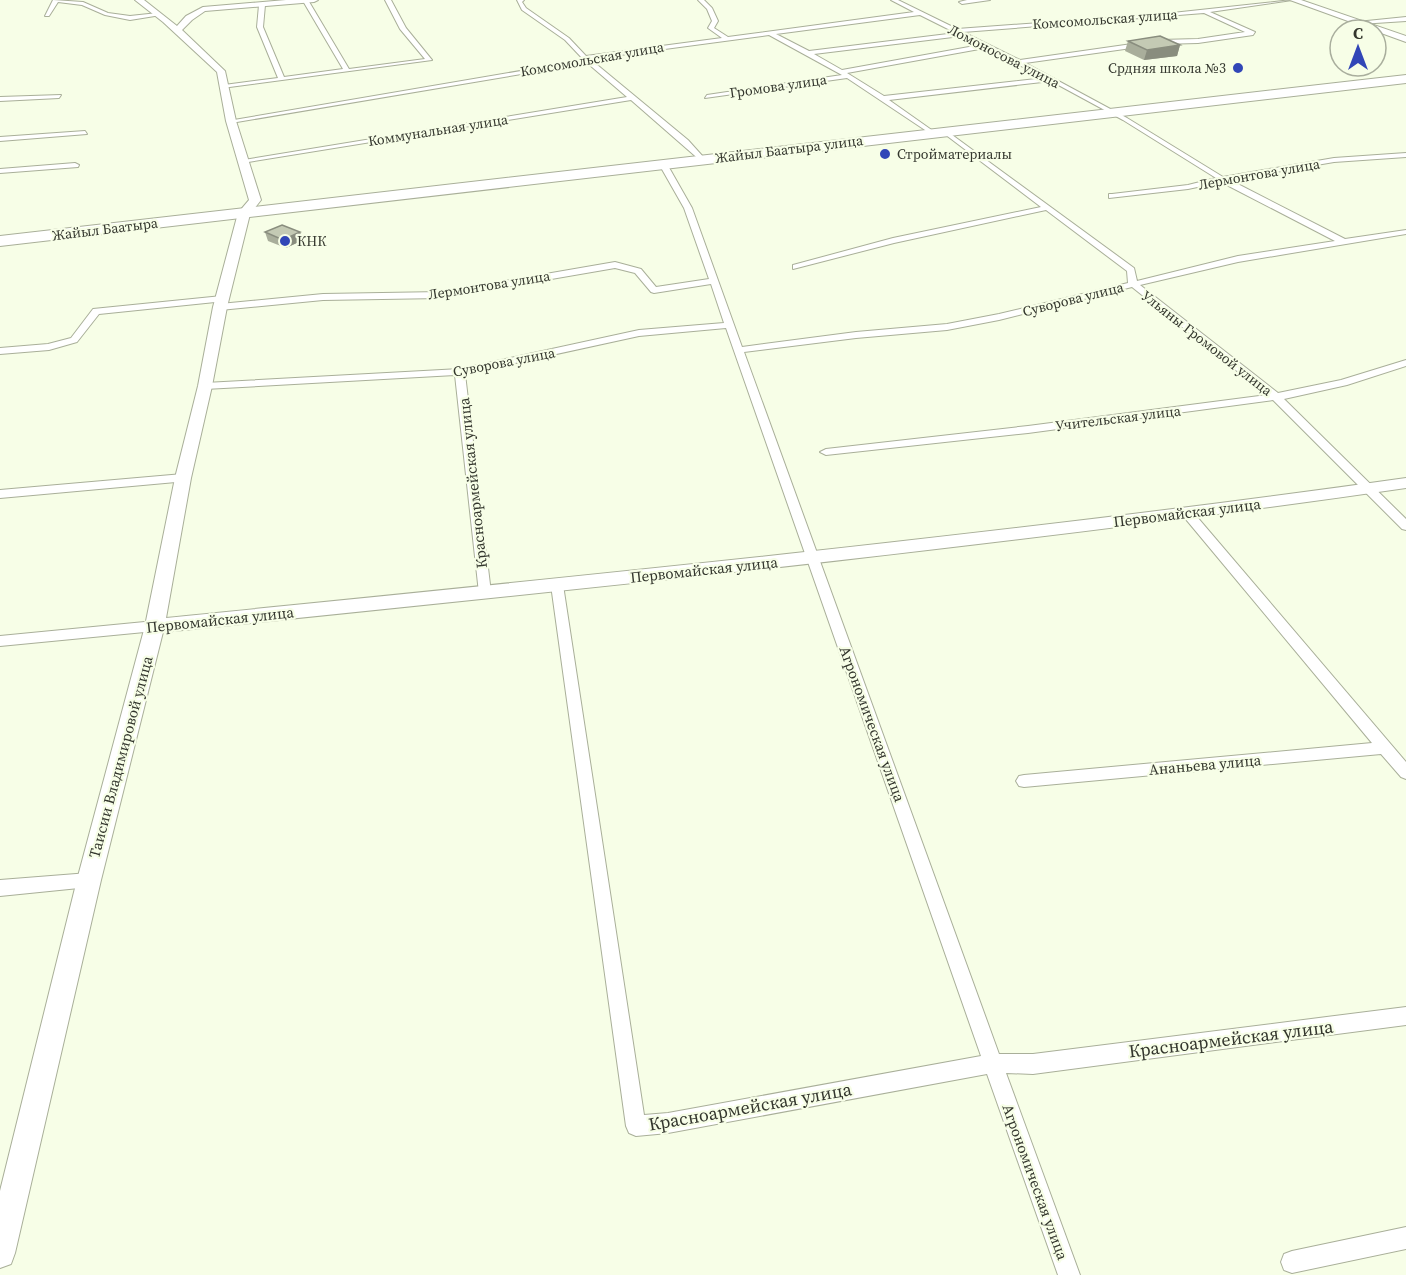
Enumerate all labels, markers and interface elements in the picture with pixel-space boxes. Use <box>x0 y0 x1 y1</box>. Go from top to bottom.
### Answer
street label: Комсомольская улица <box>1032 4 1179 34</box>
north arrow <box>1328 18 1388 78</box>
street label: Ломоносова улица <box>945 19 1064 93</box>
text: С <box>1353 22 1363 44</box>
street label: Комсомольская улица <box>519 36 666 81</box>
place label: Срдняя школа №3 <box>1108 58 1226 78</box>
marker: Срдняя школа №3 <box>1231 61 1245 75</box>
street label: Громова улица <box>728 69 829 103</box>
street label: Коммунальная улица <box>367 109 510 151</box>
street label: Жайыл Баатыра улица <box>714 130 865 168</box>
place label: Стройматериалы <box>897 144 1012 164</box>
marker: Стройматериалы <box>878 147 892 161</box>
street label: Лермонтова улица <box>1197 153 1322 195</box>
street label: Жайыл Баатыра <box>51 212 160 245</box>
place label: КНК <box>297 231 327 251</box>
marker: КНК <box>278 234 292 248</box>
street label: Лермонтова улица <box>427 265 552 305</box>
street label: Суворова улица <box>1020 277 1127 321</box>
street label: Ульяны Громовой улица <box>1137 286 1277 401</box>
street label: Суворова улица <box>451 342 558 382</box>
street label: Красноармейская улица <box>453 396 492 569</box>
street label: Учительская улица <box>1054 400 1183 436</box>
street label: Первомайская улица <box>1112 493 1262 532</box>
street label: Первомайская улица <box>629 551 779 588</box>
street label: Первомайская улица <box>145 601 295 638</box>
street label: Агрономическая улица <box>834 643 911 805</box>
street label: Таисии Владимировой улица <box>83 653 158 860</box>
street label: Ананьева улица <box>1148 749 1262 780</box>
street label: Красноармейская улица <box>1127 1013 1335 1063</box>
street label: Красноармейская улица <box>646 1076 854 1137</box>
street label: Агрономическая улица <box>997 1101 1074 1263</box>

